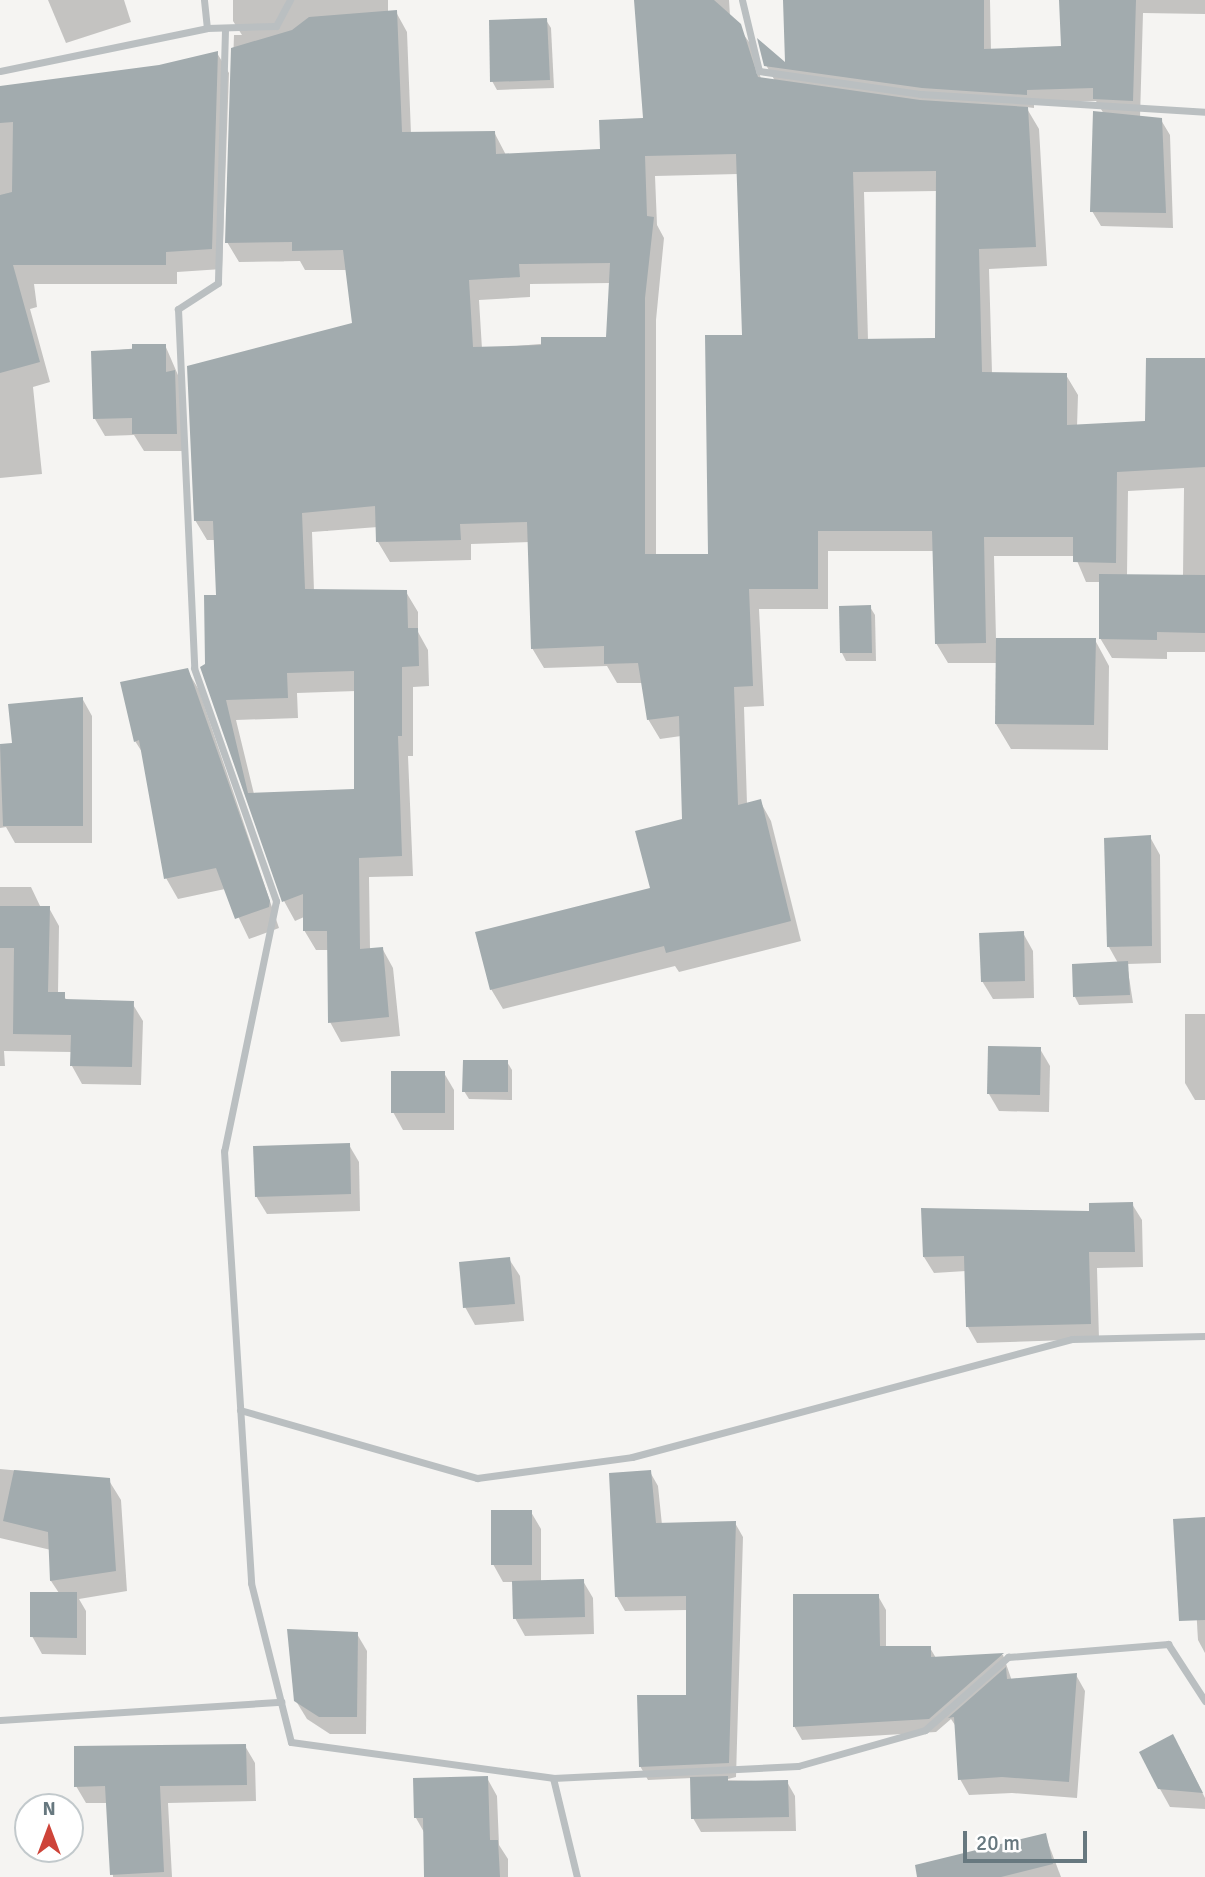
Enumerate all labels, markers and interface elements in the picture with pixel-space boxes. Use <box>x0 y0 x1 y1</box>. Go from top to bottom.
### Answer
north arrow <box>14 1793 84 1863</box>
text: N <box>42 1797 56 1821</box>
scale bar <box>967 1818 1091 1862</box>
text: 20 m <box>976 1830 1020 1856</box>

